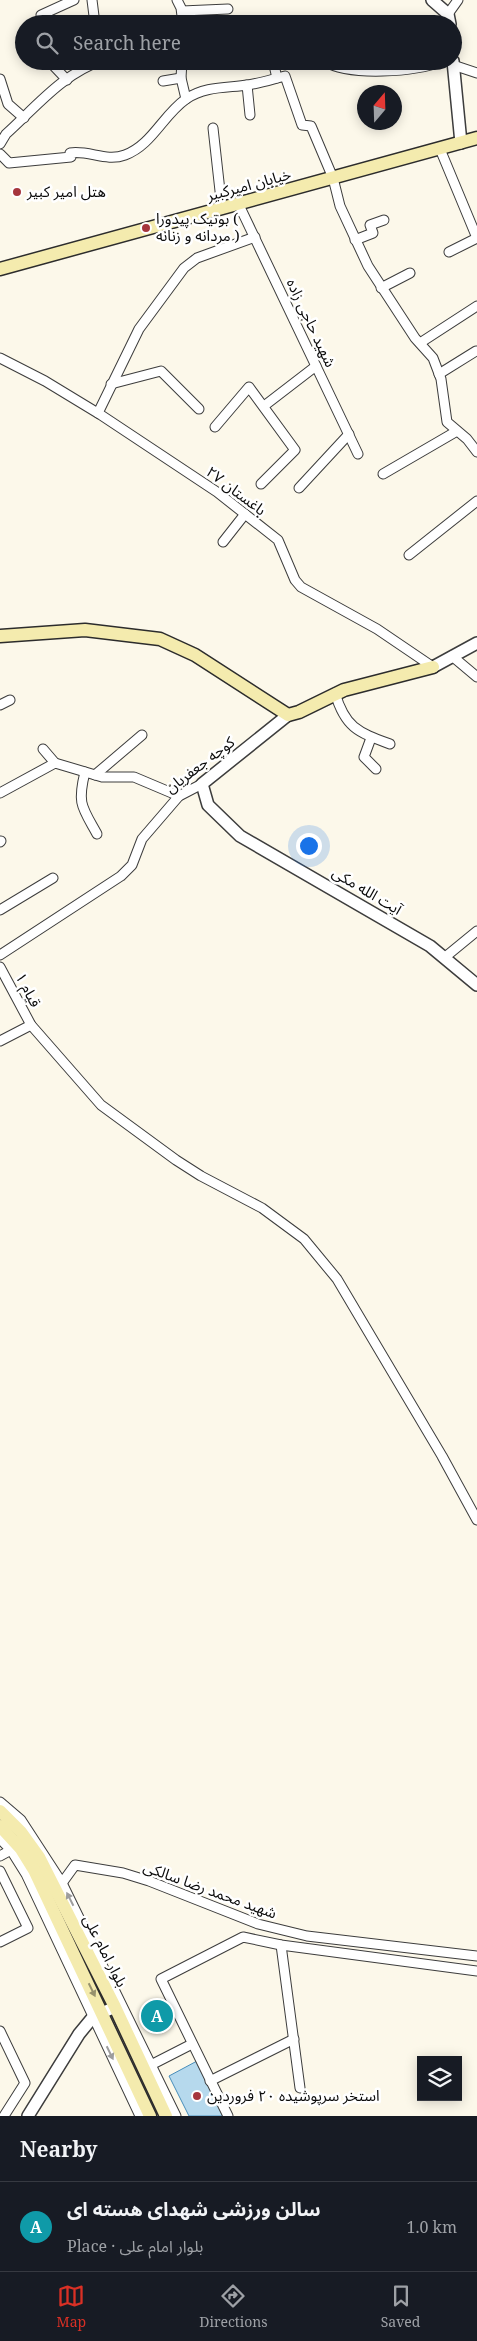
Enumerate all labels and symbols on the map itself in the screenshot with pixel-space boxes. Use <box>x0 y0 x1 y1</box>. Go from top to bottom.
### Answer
north arrow <box>357 85 402 130</box>
street label: خیابان امیرکبیر <box>203 163 293 205</box>
place label: هتل امیر کبیر <box>26 181 106 201</box>
marker: هتل امیر کبیر <box>11 186 23 198</box>
place label: بوتیک پیدورا ( مردانه و زنانه ) <box>156 208 240 245</box>
marker: بوتیک پیدورا ( مردانه و زنانه ) <box>140 222 152 234</box>
street label: شهید حاجی زاده <box>283 275 341 370</box>
street label: باغستان ۲۷ <box>203 461 271 519</box>
street label: کوچه جعفریان <box>161 731 239 798</box>
your location <box>296 833 322 859</box>
street label: آیت الله مکی <box>329 861 407 919</box>
street label: قیام ۱ <box>10 969 46 1012</box>
street label: شهید محمد رضا سالکی <box>141 1856 280 1923</box>
one-way arrow <box>66 1892 74 1907</box>
street label: بلوار امام علی <box>77 1911 133 1991</box>
one-way arrow <box>88 1983 96 1997</box>
pin: A <box>141 1997 173 2035</box>
one-way arrow <box>106 2046 114 2060</box>
place label: استخر سرپوشیده ۲۰ فروردین <box>207 2085 380 2106</box>
marker: استخر سرپوشیده ۲۰ فروردین <box>191 2090 203 2102</box>

